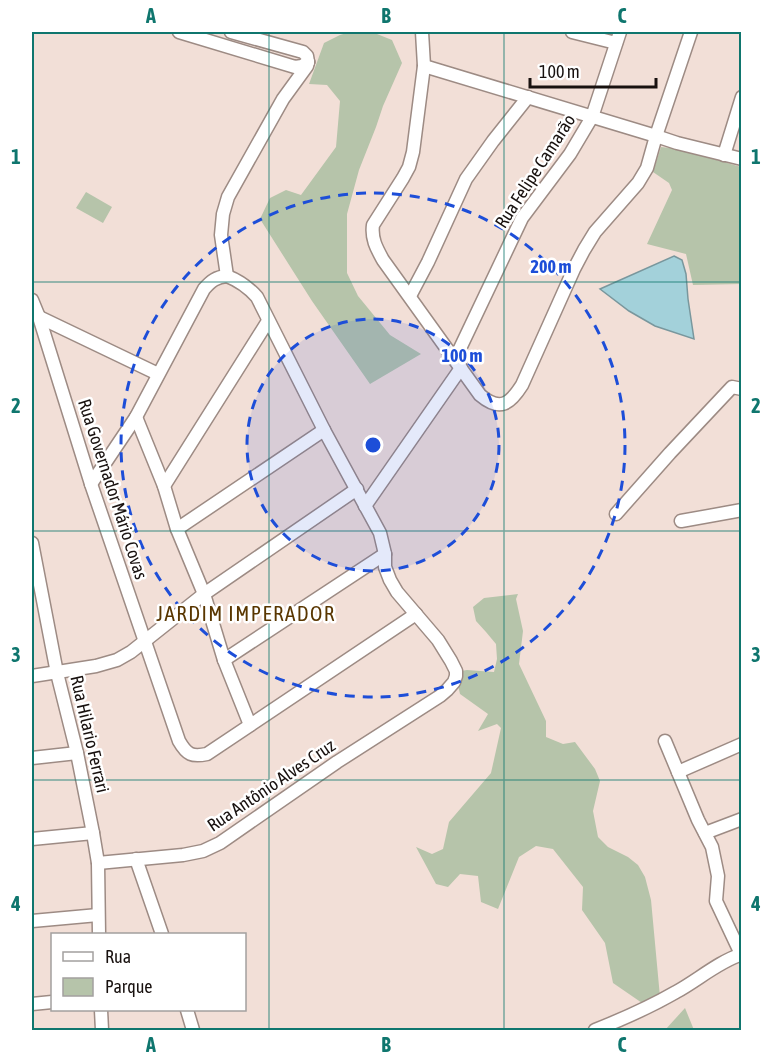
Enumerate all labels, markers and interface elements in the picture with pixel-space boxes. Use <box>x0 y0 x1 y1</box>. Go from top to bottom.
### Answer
text: A <box>145 4 156 27</box>
text: B <box>381 4 391 27</box>
text: C <box>618 4 627 27</box>
scale bar <box>530 51 656 89</box>
text: 100 m <box>539 61 580 82</box>
street label: Rua Felipe Camarão <box>490 110 580 232</box>
text: 1 <box>11 145 21 168</box>
text: 1 <box>751 145 761 168</box>
text: 200 m <box>531 256 571 277</box>
text: 100 m <box>442 345 482 366</box>
text: 2 <box>11 394 21 417</box>
text: 2 <box>751 394 761 417</box>
street label: Rua Governador Mário Covas <box>74 396 152 582</box>
centre of rings <box>363 435 383 455</box>
district label: JARDIM IMPERADOR <box>156 601 336 625</box>
text: 3 <box>11 643 21 666</box>
text: 3 <box>751 643 761 666</box>
street label: Rua Hilario Ferrari <box>66 673 114 795</box>
street label: Rua Antônio Alves Cruz <box>203 734 339 836</box>
text: 4 <box>10 892 21 915</box>
text: 4 <box>750 892 761 915</box>
legend <box>51 933 246 1011</box>
text: Rua <box>105 946 131 967</box>
text: Parque <box>105 976 153 997</box>
text: A <box>145 1033 156 1056</box>
text: B <box>381 1033 391 1056</box>
text: C <box>618 1033 627 1056</box>

